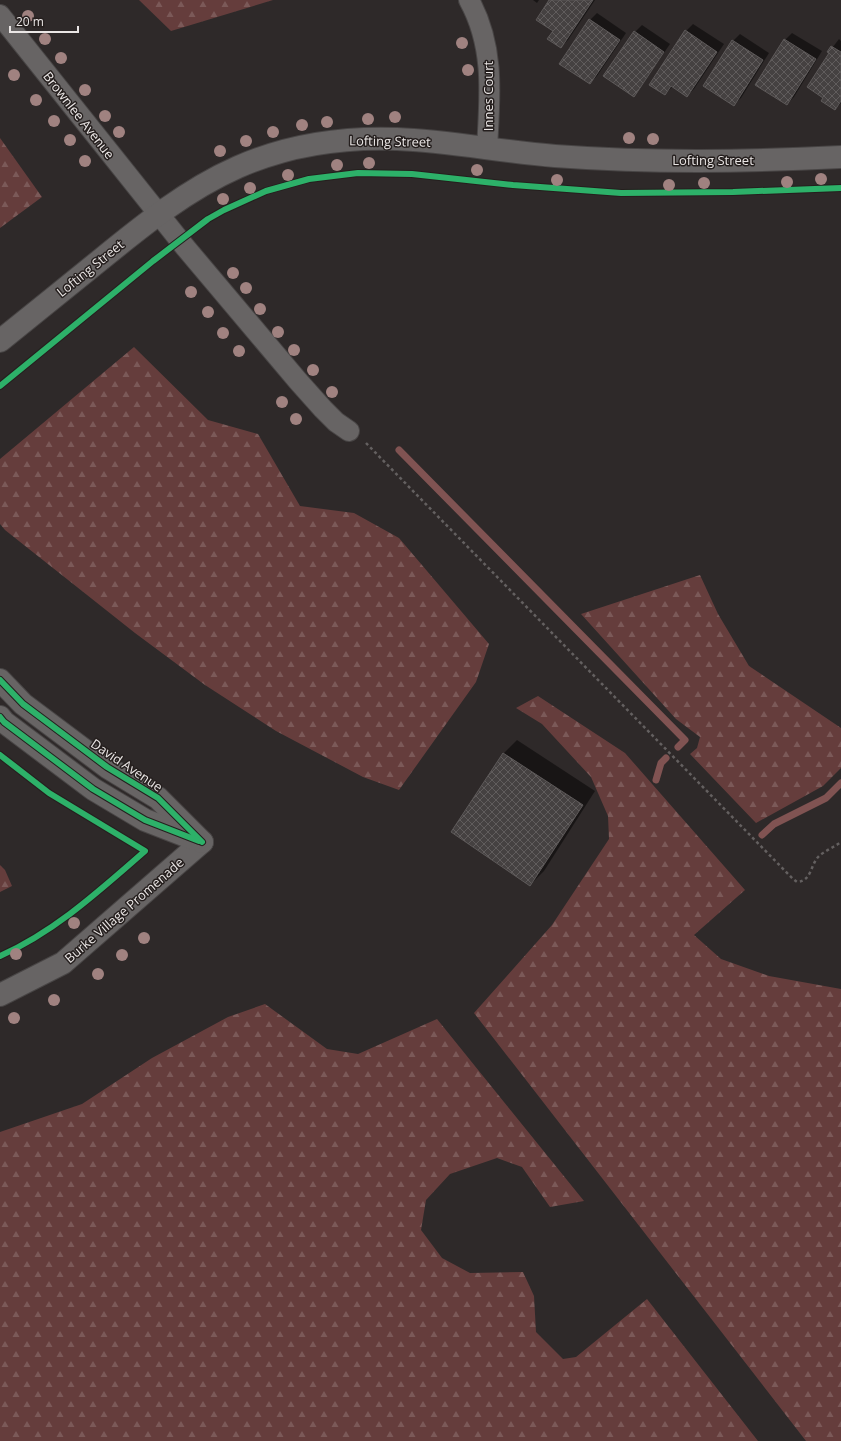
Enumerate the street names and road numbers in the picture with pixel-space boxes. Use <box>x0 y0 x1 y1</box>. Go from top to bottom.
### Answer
street label: Innes Court <box>479 60 497 131</box>
street label: Brownlee Avenue <box>39 68 119 162</box>
street label: Lofting Street <box>349 131 431 151</box>
street label: Lofting Street <box>672 151 754 169</box>
street label: Lofting Street <box>53 235 128 301</box>
street label: David Avenue <box>88 734 166 796</box>
street label: Burke Village Promenade <box>61 853 187 967</box>

